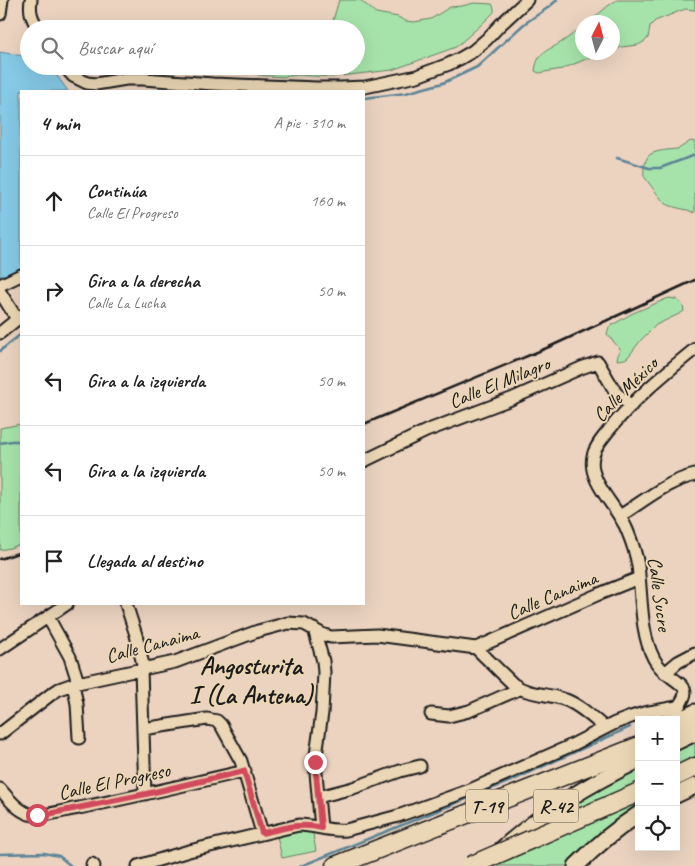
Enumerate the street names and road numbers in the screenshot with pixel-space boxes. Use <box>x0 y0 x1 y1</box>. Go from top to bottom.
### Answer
street label: Calle El Milagro <box>445 350 555 414</box>
street label: Calle México <box>588 350 665 427</box>
street label: Calle Sucre <box>642 555 677 634</box>
street label: Calle Canaima <box>504 565 602 626</box>
street label: Calle Canaima <box>103 620 203 669</box>
street label: Calle El Progreso <box>56 757 173 805</box>
road number: T-19 <box>466 789 508 822</box>
road number: R-42 <box>534 789 578 822</box>

